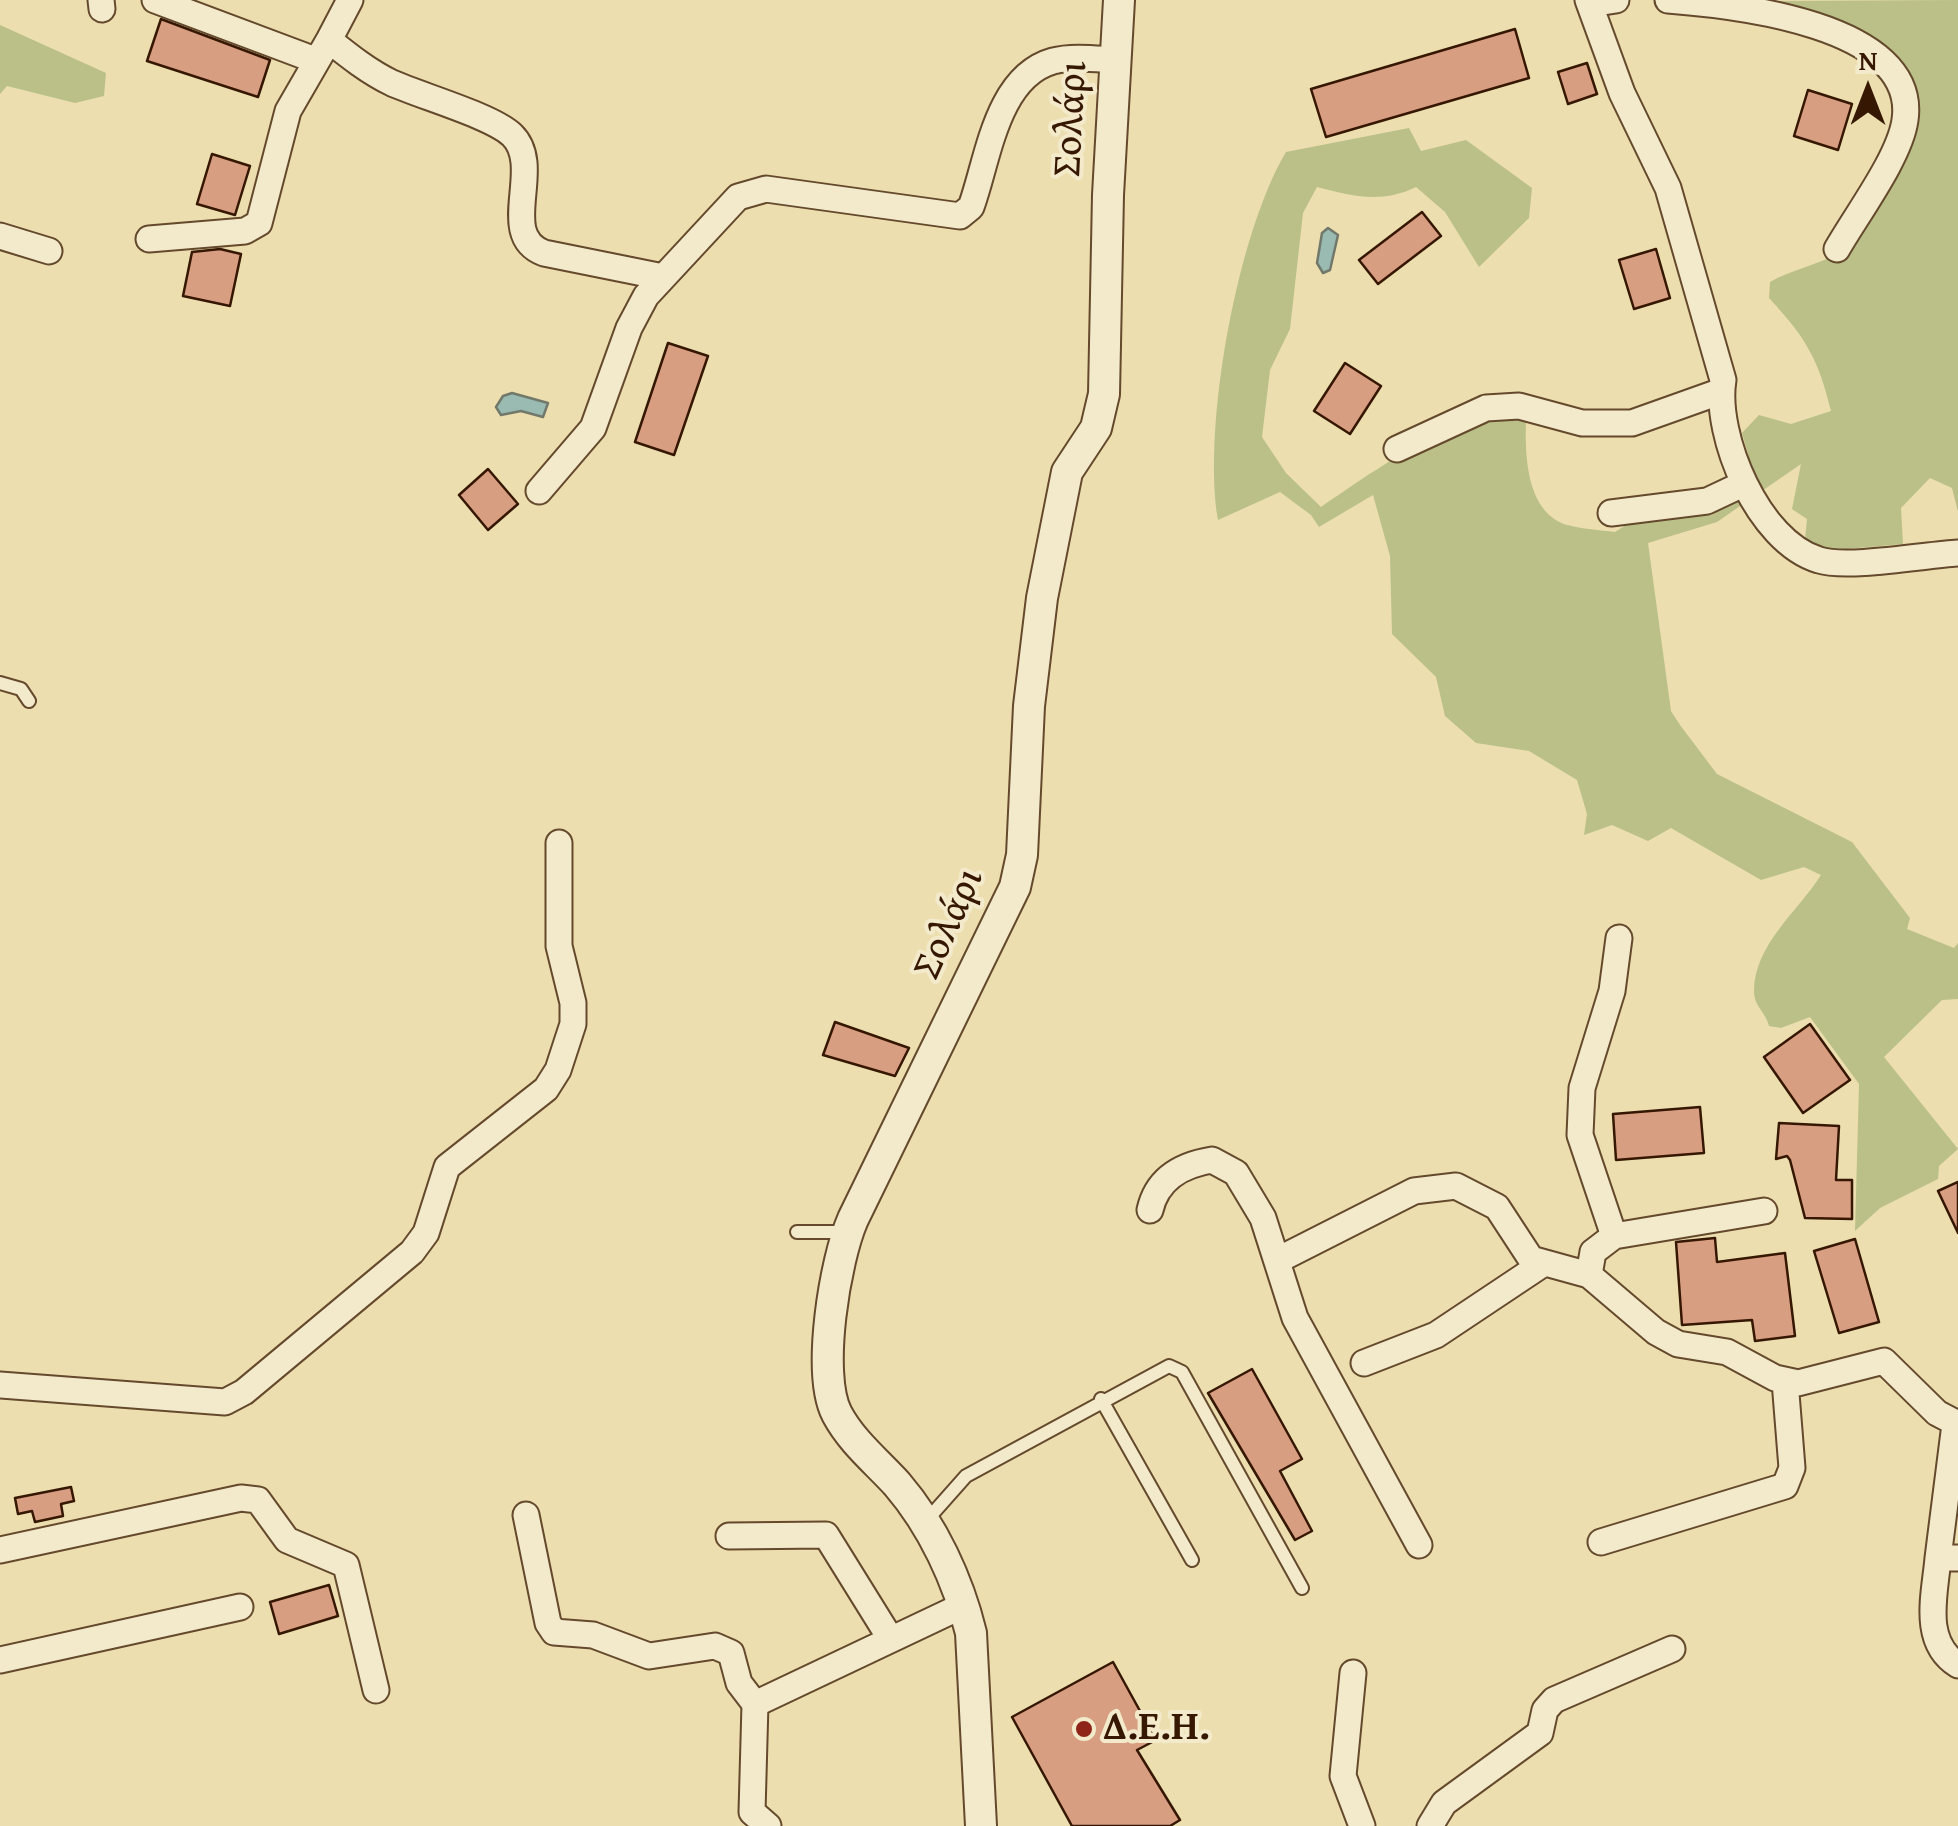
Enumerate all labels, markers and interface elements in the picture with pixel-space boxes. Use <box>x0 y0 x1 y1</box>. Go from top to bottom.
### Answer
text: N <box>1859 39 1877 80</box>
north arrow <box>1818 40 1918 140</box>
street label: Σολάρι <box>1045 60 1099 178</box>
street label: Σολάρι <box>904 861 996 987</box>
place label: Δ.Ε.Η. <box>1104 1705 1210 1753</box>
marker: Δ.Ε.Η. <box>1073 1718 1095 1740</box>

